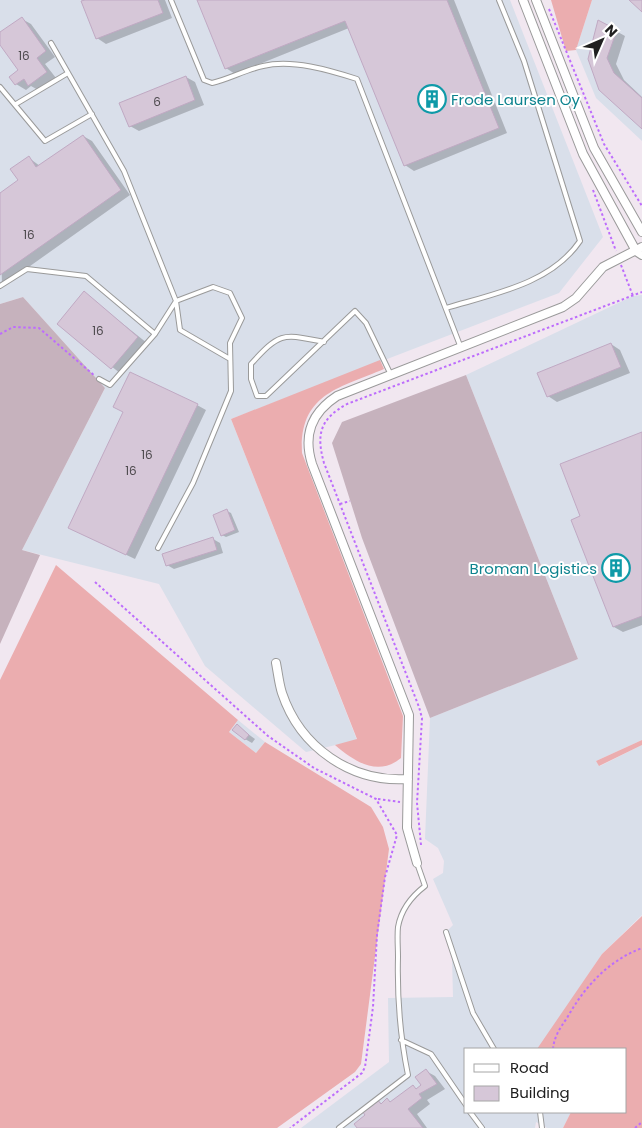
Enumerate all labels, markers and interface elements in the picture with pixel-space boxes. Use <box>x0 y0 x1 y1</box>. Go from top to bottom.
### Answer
north arrow <box>577 15 627 65</box>
text: N <box>600 20 622 42</box>
house number: 16 <box>18 47 30 64</box>
building icon: Frode Laursen Oy <box>417 84 447 114</box>
place label: Frode Laursen Oy <box>451 89 581 110</box>
house number: 6 <box>153 93 161 110</box>
house number: 16 <box>23 226 35 243</box>
house number: 16 <box>92 322 104 339</box>
house number: 16 <box>141 446 153 463</box>
house number: 16 <box>125 462 137 479</box>
building icon: Broman Logistics <box>601 553 631 583</box>
place label: Broman Logistics <box>470 558 597 579</box>
legend <box>464 1048 627 1113</box>
text: Road <box>510 1057 549 1078</box>
text: Building <box>510 1082 570 1103</box>

